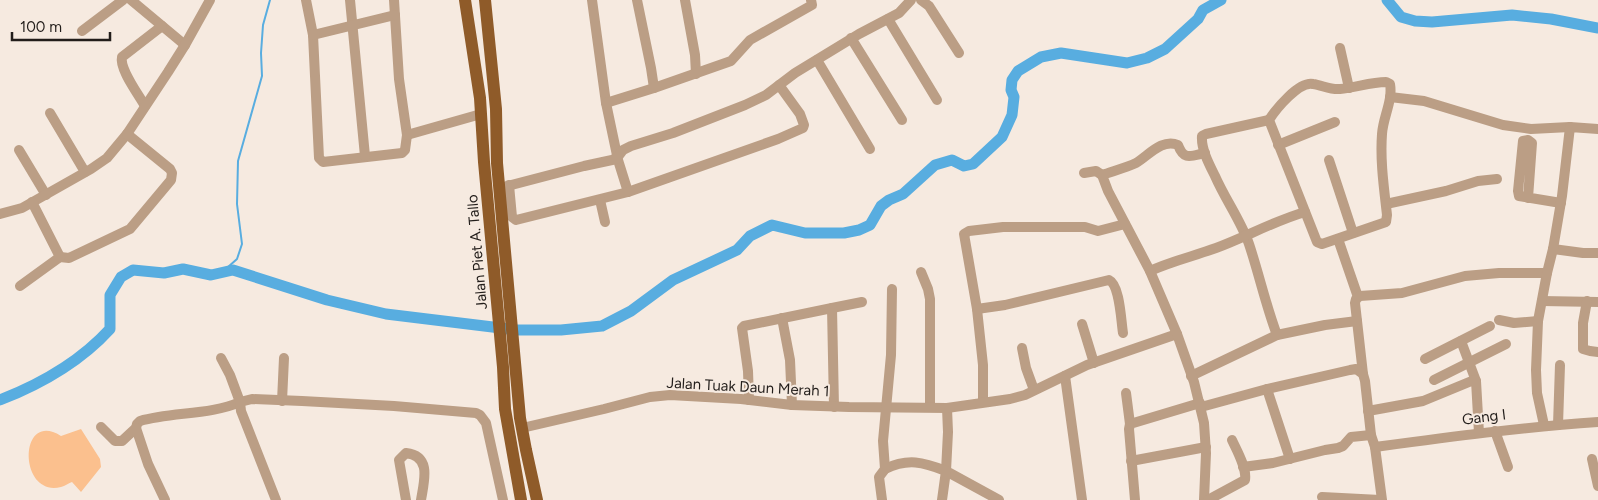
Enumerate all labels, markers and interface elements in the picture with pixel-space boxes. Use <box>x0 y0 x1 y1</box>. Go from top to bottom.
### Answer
scale bar <box>12 10 110 42</box>
text: 100 m <box>20 18 62 36</box>
street label: Jalan Piet A. Tallo <box>463 193 491 310</box>
street label: Jalan Tuak Daun Merah 1 <box>666 374 830 400</box>
street label: Gang I <box>1461 405 1507 429</box>

